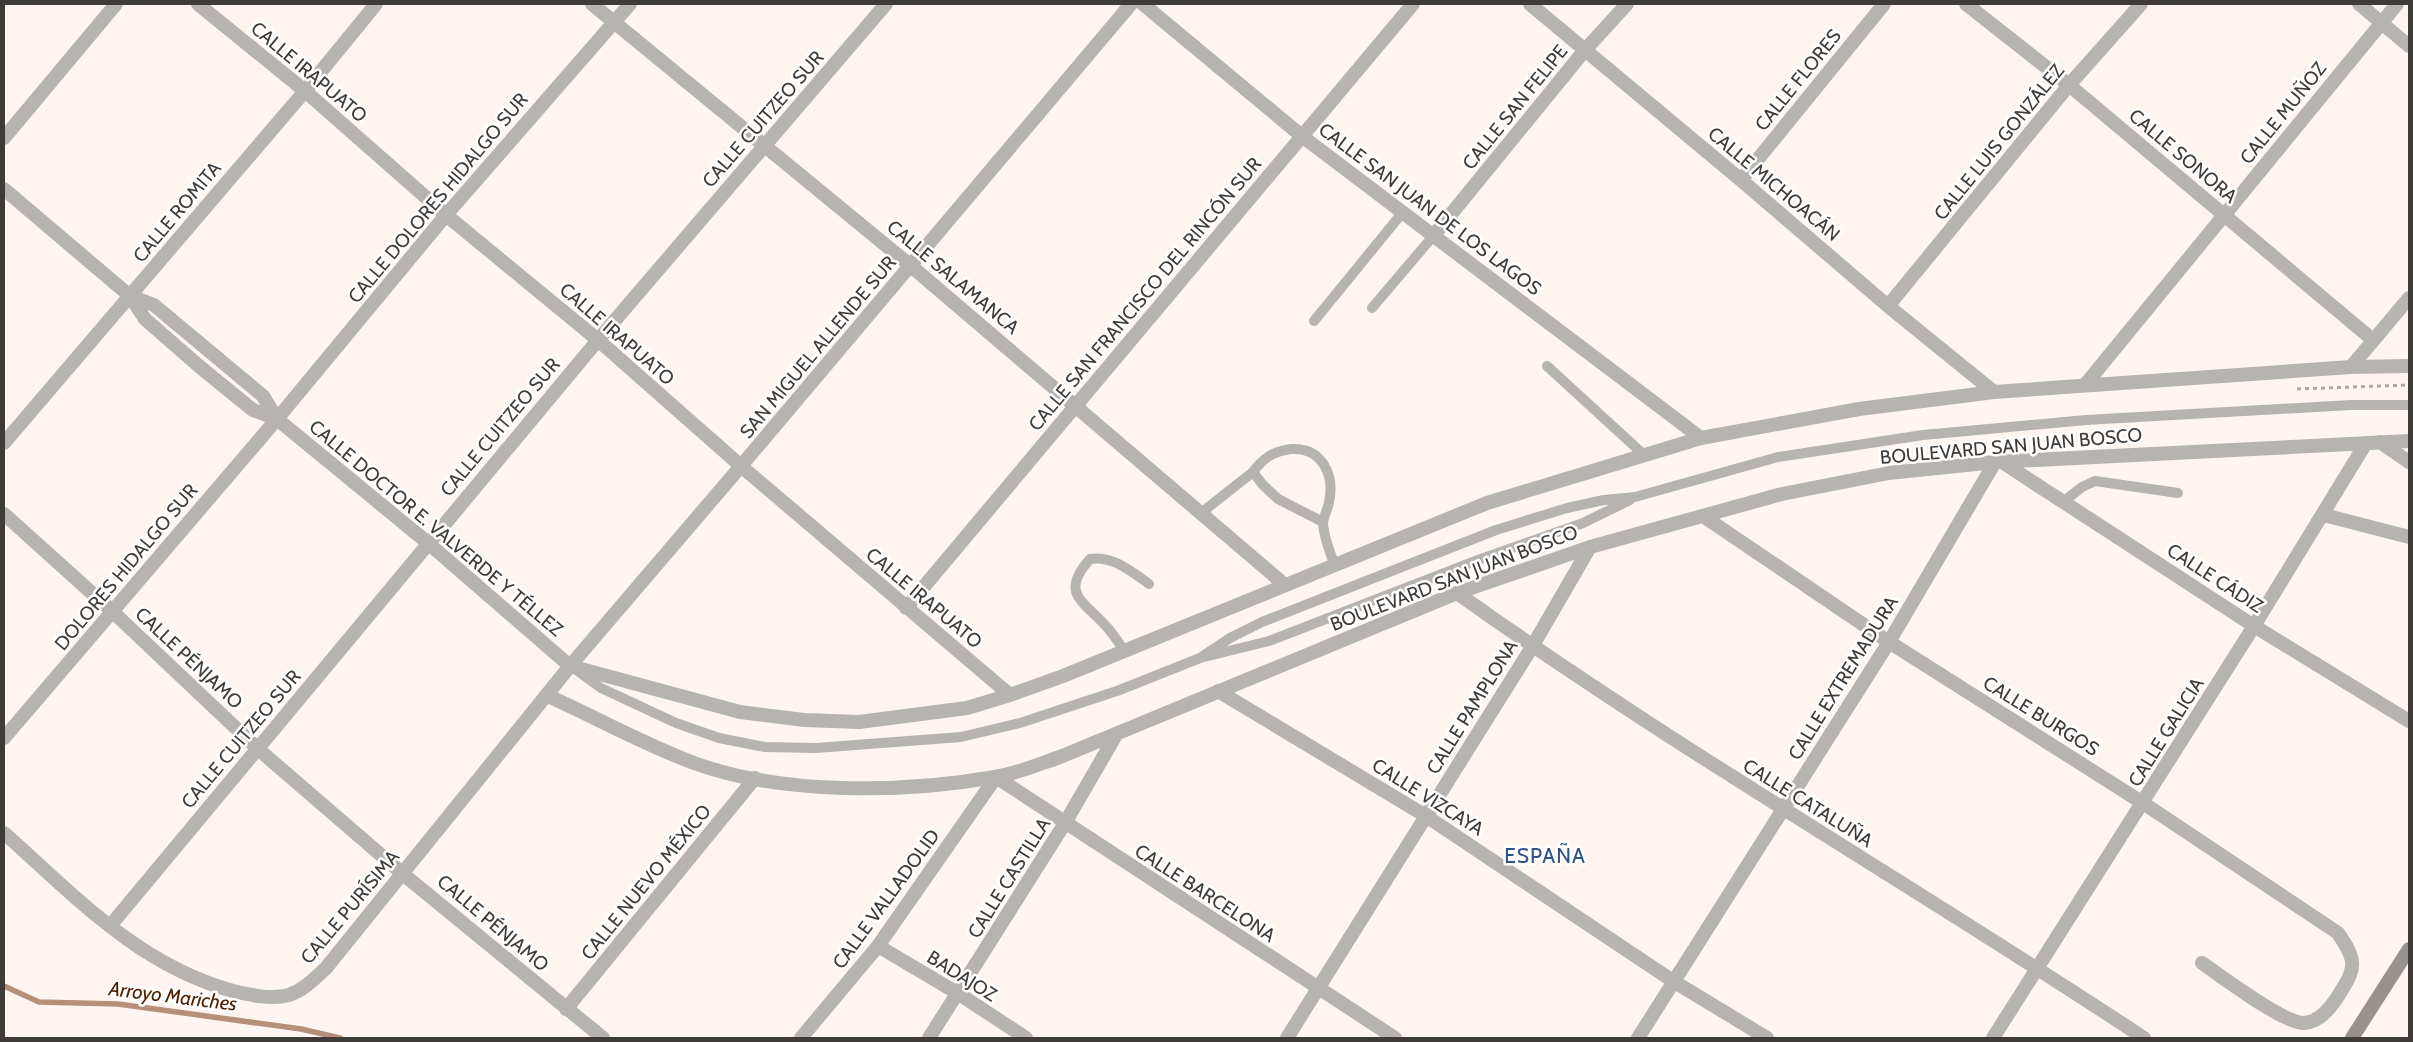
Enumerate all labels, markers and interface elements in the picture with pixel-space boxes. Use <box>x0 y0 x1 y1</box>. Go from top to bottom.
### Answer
street label: CALLE IRAPUATO <box>246 17 372 127</box>
street label: CALLE FLORES <box>1750 25 1846 135</box>
street label: CALLE SAN FELIPE <box>1458 40 1572 174</box>
street label: CALLE CUITZEO SUR <box>697 46 829 192</box>
street label: CALLE MUÑOZ <box>2234 56 2331 169</box>
street label: CALLE LUIS GONZÁLEZ <box>1928 58 2069 225</box>
street label: CALLE DOLORES HIDALGO SUR <box>343 88 533 308</box>
street label: CALLE SONORA <box>2124 104 2242 208</box>
street label: CALLE SAN JUAN DE LOS LAGOS <box>1314 118 1546 300</box>
street label: CALLE MICHOACÁN <box>1703 121 1845 246</box>
street label: CALLE SAN FRANCISCO DEL RINCÓN SUR <box>1023 151 1267 435</box>
street label: CALLE ROMITA <box>128 157 226 267</box>
street label: CALLE SALAMANCA <box>882 215 1024 339</box>
street label: SAN MIGUEL ALLENDE SUR <box>735 251 901 443</box>
street label: CALLE IRAPUATO <box>555 278 679 390</box>
street label: CALLE CUITZEO SUR <box>435 353 565 501</box>
street label: CALLE DOCTOR E. VALVERDE Y TÉLLEZ <box>305 414 569 641</box>
street label: BOULEVARD SAN JUAN BOSCO <box>1879 423 2143 469</box>
street label: DOLORES HIDALGO SUR <box>50 479 203 655</box>
street label: BOULEVARD SAN JUAN BOSCO <box>1327 520 1581 636</box>
street label: CALLE CÁDIZ <box>2163 538 2268 618</box>
street label: CALLE IRAPUATO <box>861 543 987 653</box>
street label: CALLE EXTREMADURA <box>1783 592 1903 764</box>
street label: CALLE PÉNJAMO <box>130 602 248 714</box>
street label: CALLE PAMPLONA <box>1421 635 1523 778</box>
street label: CALLE CUITZEO SUR <box>176 665 306 813</box>
street label: CALLE BURGOS <box>1979 671 2103 761</box>
street label: CALLE GALICIA <box>2123 673 2209 791</box>
street label: CALLE CATALUÑA <box>1739 753 1878 852</box>
street label: CALLE VIZCAYA <box>1368 754 1488 841</box>
street label: CALLE NUEVO MÉXICO <box>575 799 716 964</box>
street label: CALLE CASTILLA <box>963 813 1055 942</box>
street label: CALLE VALLADOLID <box>828 825 944 973</box>
street label: CALLE BARCELONA <box>1130 839 1280 947</box>
district label: ESPAÑA <box>1504 842 1586 868</box>
street label: CALLE PURÍSIMA <box>295 845 404 968</box>
street label: CALLE PÉNJAMO <box>433 869 554 976</box>
street label: BADAJOZ <box>923 946 1002 1007</box>
water label: Arroyo Mariches <box>107 976 238 1016</box>

